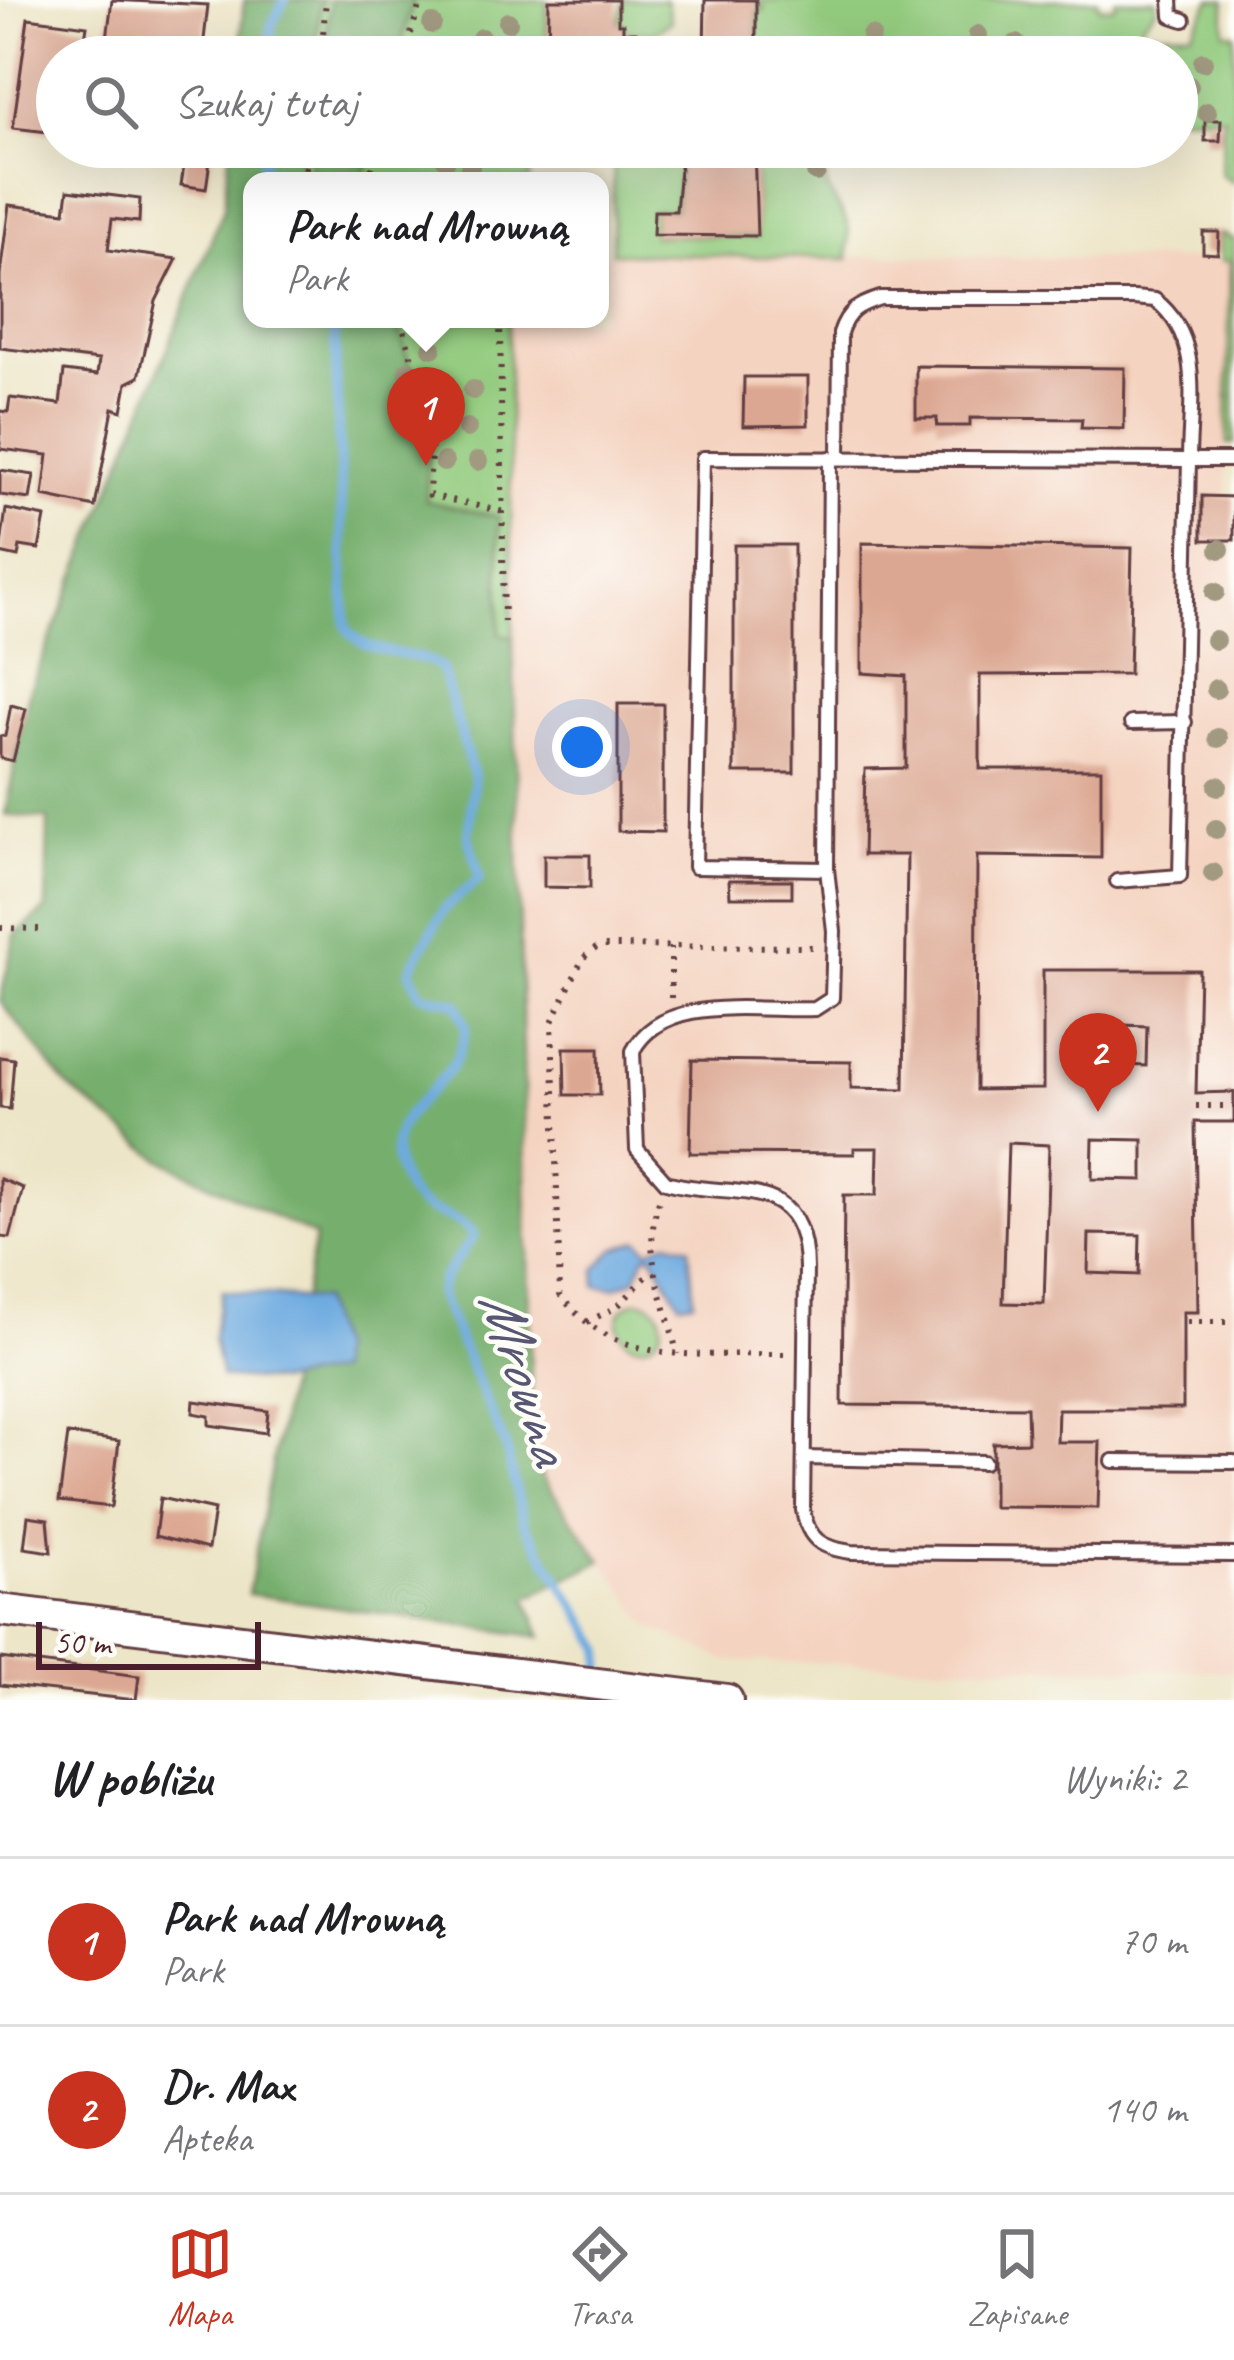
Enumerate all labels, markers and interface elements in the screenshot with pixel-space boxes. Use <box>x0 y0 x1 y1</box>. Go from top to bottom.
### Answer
search box <box>36 36 1198 168</box>
icon: search <box>78 69 144 135</box>
text: Szukaj tutaj <box>174 74 357 131</box>
popup <box>243 172 609 328</box>
text: Park nad Mrowną <box>286 197 566 254</box>
text: Park <box>286 254 348 303</box>
pin: 1 <box>387 367 465 466</box>
your location <box>552 717 612 777</box>
pin: 2 <box>1059 1013 1137 1112</box>
water label: Mrowna <box>461 1280 593 1478</box>
scale bar <box>36 1616 261 1669</box>
text: 50 m <box>54 1622 110 1664</box>
text: W pobliżu <box>48 1746 211 1810</box>
text: Wyniki: 2 <box>1063 1754 1186 1803</box>
text: Park nad Mrowną <box>162 1889 442 1946</box>
text: 1 <box>78 1917 96 1966</box>
text: 70 m <box>1120 1917 1186 1966</box>
text: Park <box>162 1946 224 1995</box>
text: Dr. Max <box>162 2057 293 2114</box>
text: 2 <box>78 2085 96 2134</box>
text: 140 m <box>1102 2085 1186 2134</box>
text: Apteka <box>162 2114 252 2163</box>
tab: Mapa <box>167 2221 233 2335</box>
tab: Trasa <box>567 2221 633 2335</box>
tab: Zapisane <box>967 2221 1067 2335</box>

